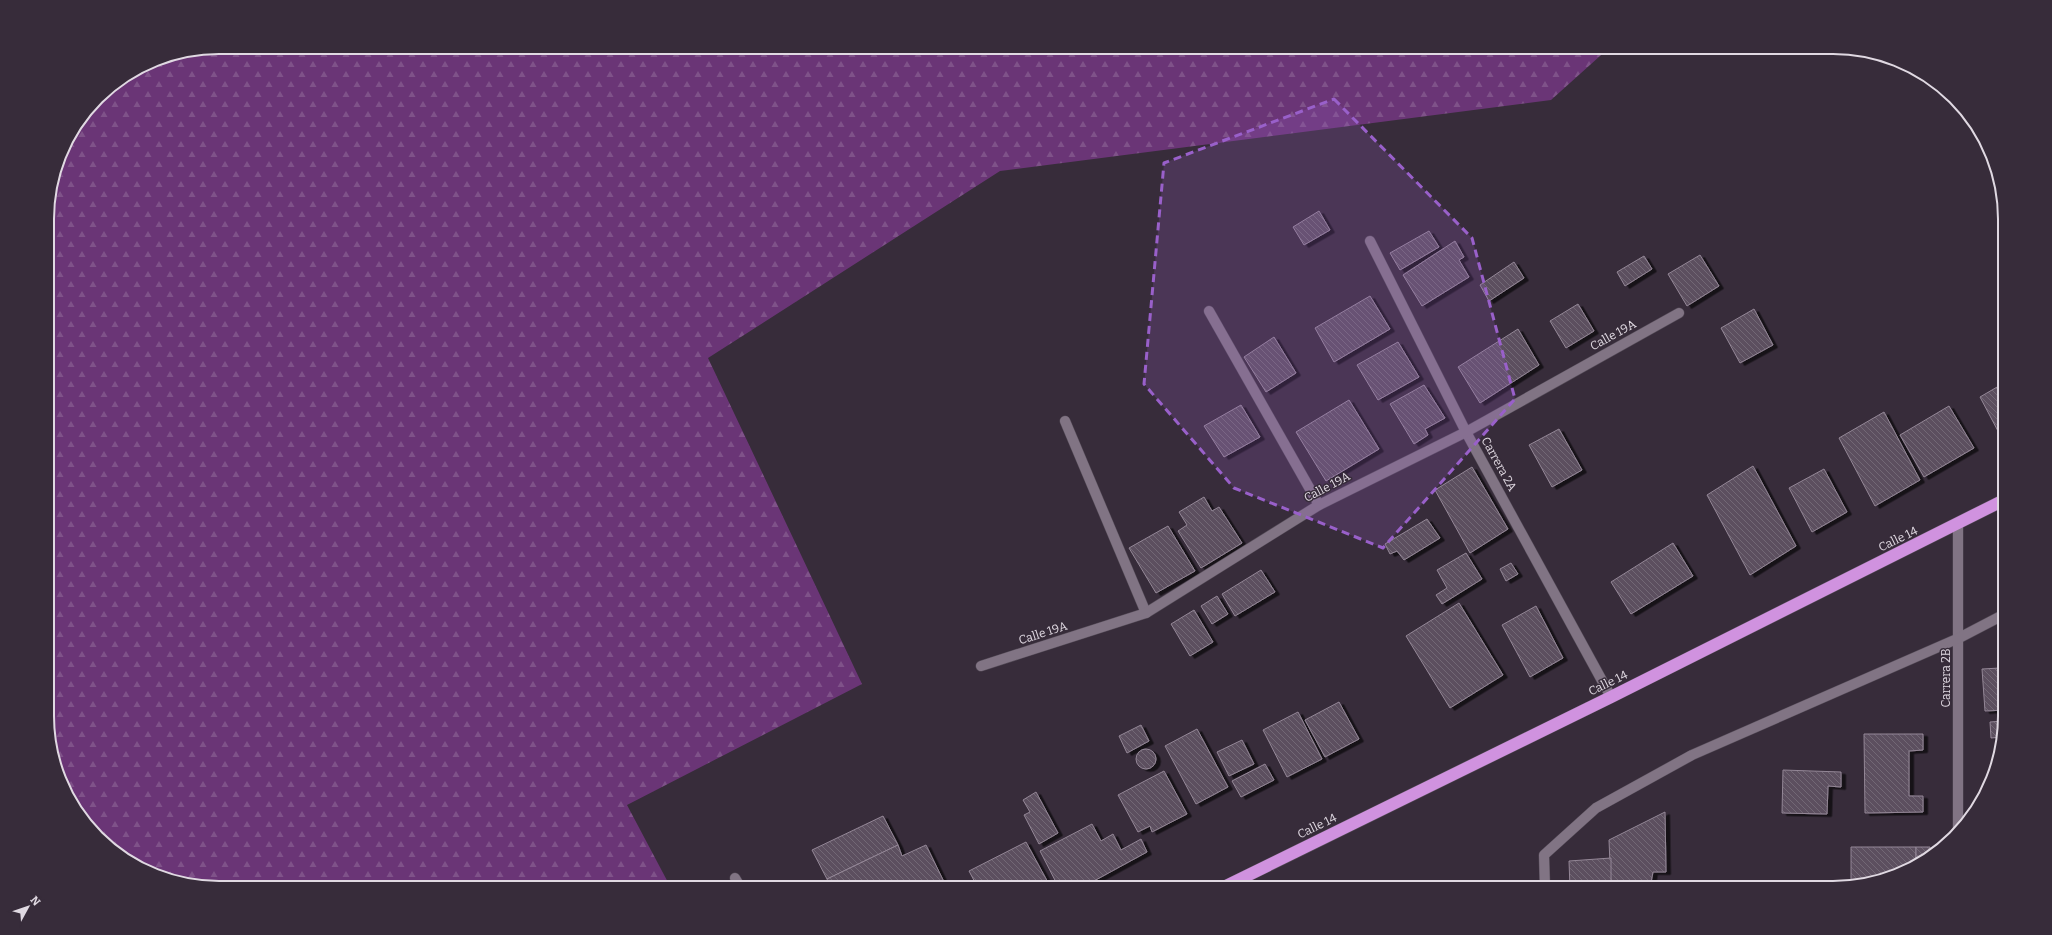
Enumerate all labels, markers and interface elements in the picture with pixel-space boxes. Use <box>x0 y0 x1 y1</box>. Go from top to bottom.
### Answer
street label: Calle 19A <box>1588 316 1639 353</box>
street label: Carrera 2A <box>1478 434 1520 494</box>
street label: Calle 19A <box>1301 469 1353 505</box>
street label: Calle 14 <box>1876 524 1920 554</box>
street label: Calle 19A <box>1017 618 1070 647</box>
street label: Carrera 2B <box>1939 649 1953 707</box>
street label: Calle 14 <box>1586 668 1630 698</box>
street label: Calle 14 <box>1295 811 1339 841</box>
north arrow <box>8 887 48 927</box>
text: N <box>28 893 43 909</box>

